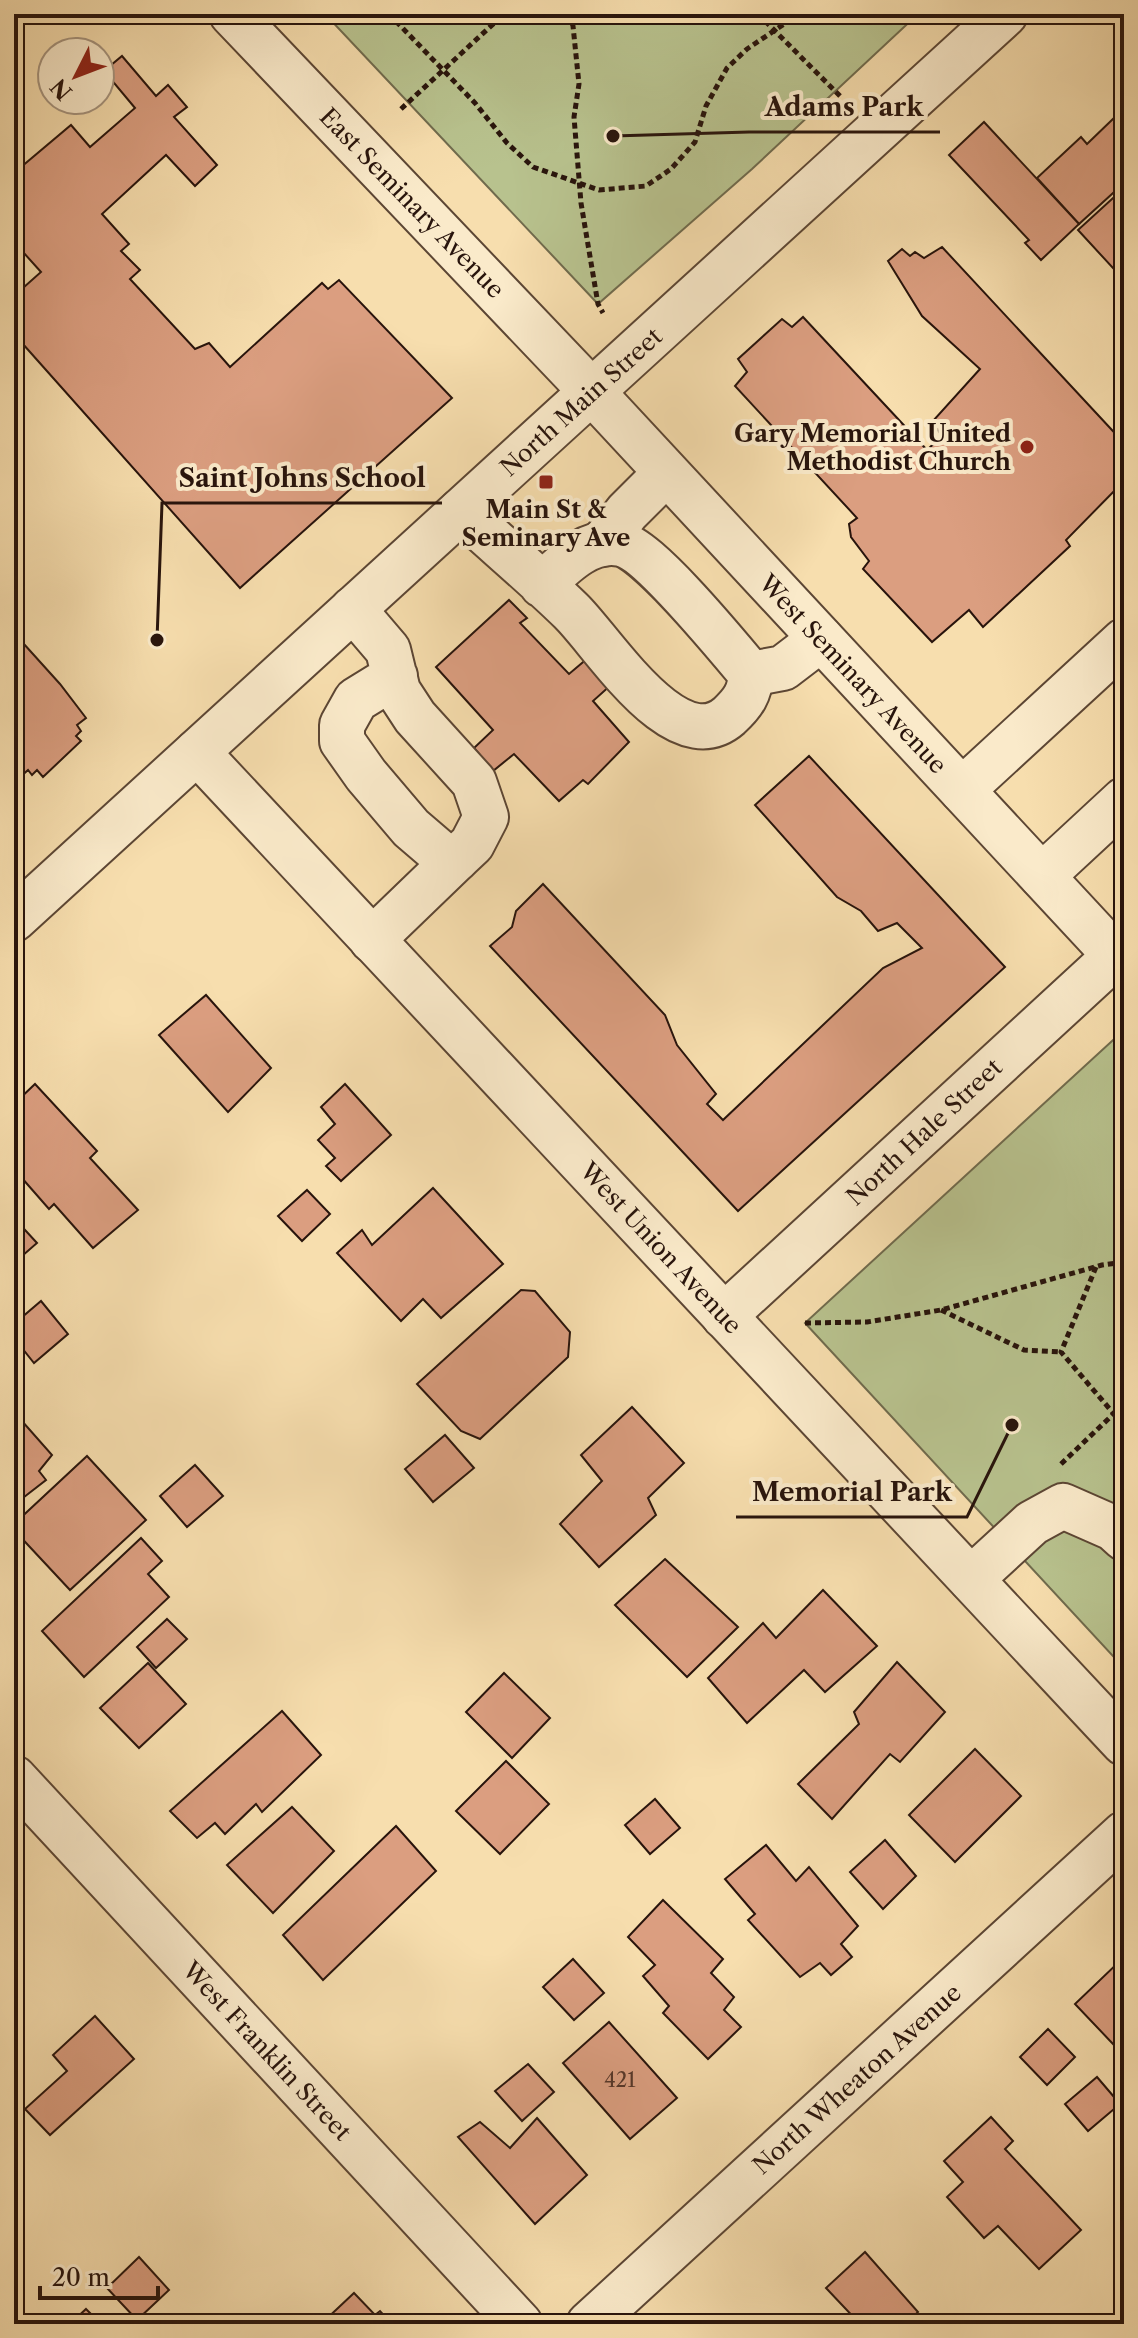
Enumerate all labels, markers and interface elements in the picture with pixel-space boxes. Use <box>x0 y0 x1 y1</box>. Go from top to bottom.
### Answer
north arrow <box>36 36 116 116</box>
text: N <box>45 73 78 105</box>
callout: Adams Park <box>749 82 940 132</box>
text: Adams Park <box>764 91 924 123</box>
street label: East Seminary Avenue <box>314 102 510 304</box>
street label: North Main Street <box>494 321 668 482</box>
place label: Gary Memorial United Methodist Church <box>734 419 1012 476</box>
marker: Gary Memorial United Methodist Church <box>1018 438 1036 456</box>
callout: Saint Johns School <box>162 453 442 503</box>
text: Saint Johns School <box>178 462 426 494</box>
marker: Main St & Seminary Ave <box>537 473 555 491</box>
place label: Main St & Seminary Ave <box>462 495 630 552</box>
street label: West Seminary Avenue <box>753 568 953 780</box>
street label: North Hale Street <box>840 1052 1008 1211</box>
street label: West Union Avenue <box>573 1156 748 1340</box>
callout: Memorial Park <box>736 1467 967 1517</box>
text: Memorial Park <box>752 1476 953 1508</box>
street label: West Franklin Street <box>176 1955 358 2147</box>
street label: North Wheaton Avenue <box>747 1978 967 2180</box>
house number: 421 <box>604 2068 636 2092</box>
scale bar <box>40 2250 158 2300</box>
text: 20 m <box>52 2263 110 2292</box>

